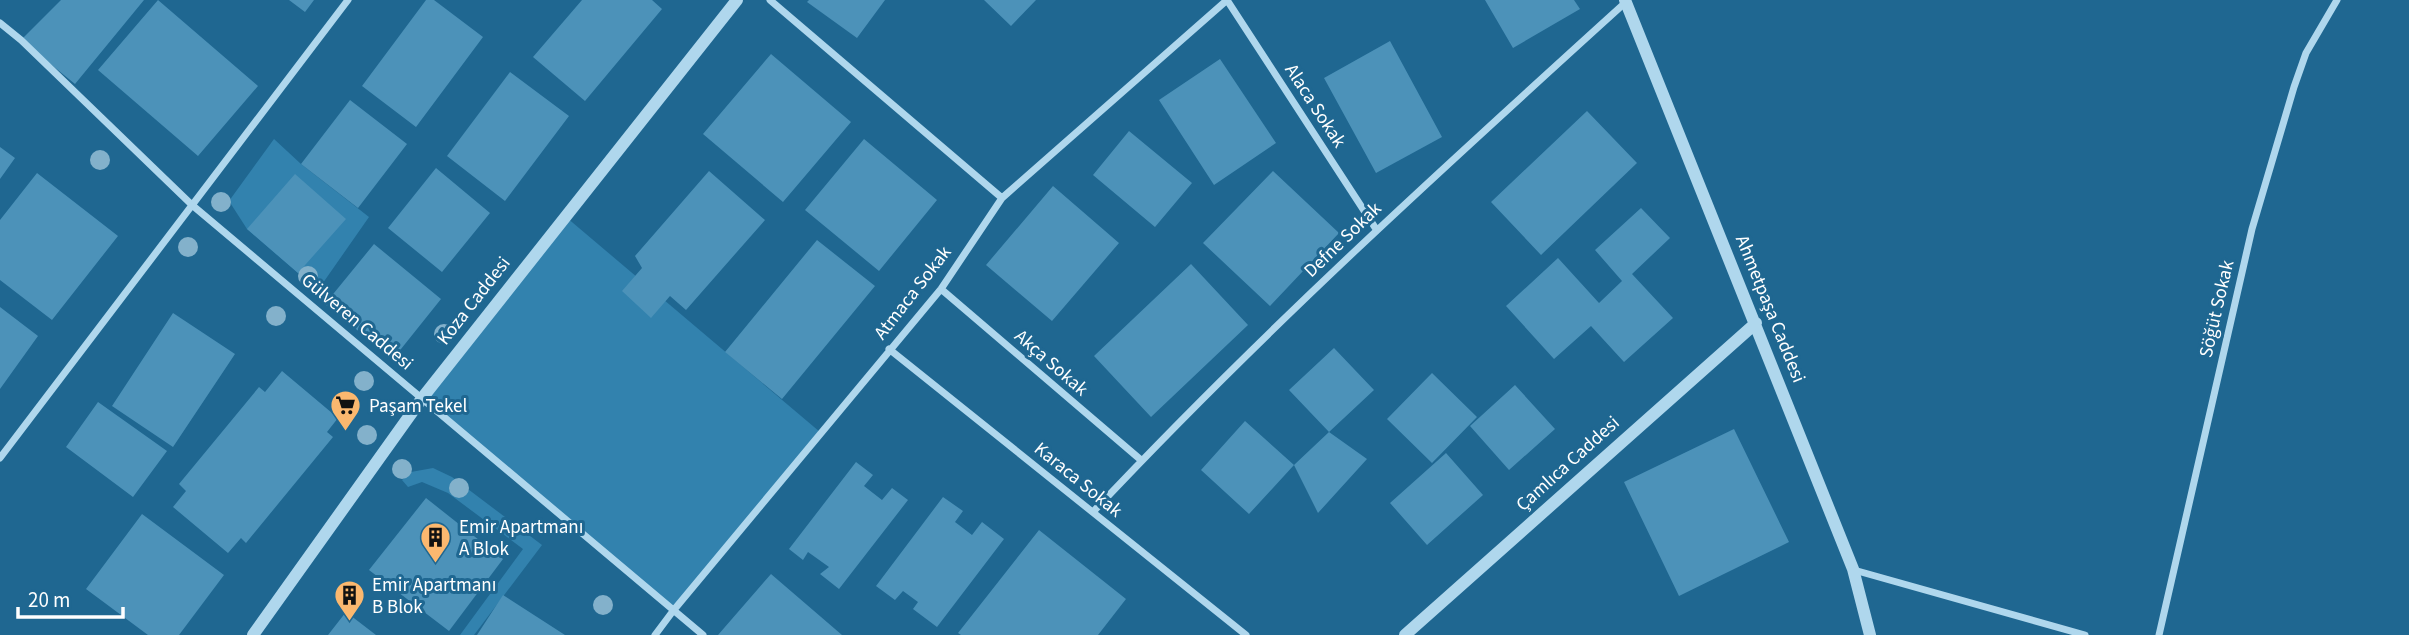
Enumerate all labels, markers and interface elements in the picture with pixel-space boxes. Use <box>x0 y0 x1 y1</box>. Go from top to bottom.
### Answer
street label: Alaca Sokak <box>1278 59 1353 154</box>
street label: Defne Sokak <box>1298 196 1388 284</box>
street label: Ahmetpaşa Caddesi <box>1728 231 1812 387</box>
street label: Atmaca Sokak <box>868 240 959 346</box>
street label: Koza Caddesi <box>431 251 517 351</box>
street label: Söğüt Sokak <box>2193 257 2241 360</box>
street label: Gülveren Caddesi <box>295 267 419 377</box>
street label: Akça Sokak <box>1008 323 1094 403</box>
supermarket icon: Paşam Tekel <box>329 389 363 433</box>
place label: Paşam Tekel <box>369 393 467 420</box>
street label: Çamlıca Caddesi <box>1510 410 1626 518</box>
street label: Karaca Sokak <box>1028 436 1128 524</box>
place label: Emir Apartmanı A Blok <box>459 514 583 563</box>
building icon: Emir Apartmanı A Blok <box>419 521 453 565</box>
place label: Emir Apartmanı B Blok <box>372 572 496 621</box>
scale bar <box>18 576 122 620</box>
building icon: Emir Apartmanı B Blok <box>332 579 366 623</box>
text: 20 m <box>28 585 70 615</box>

